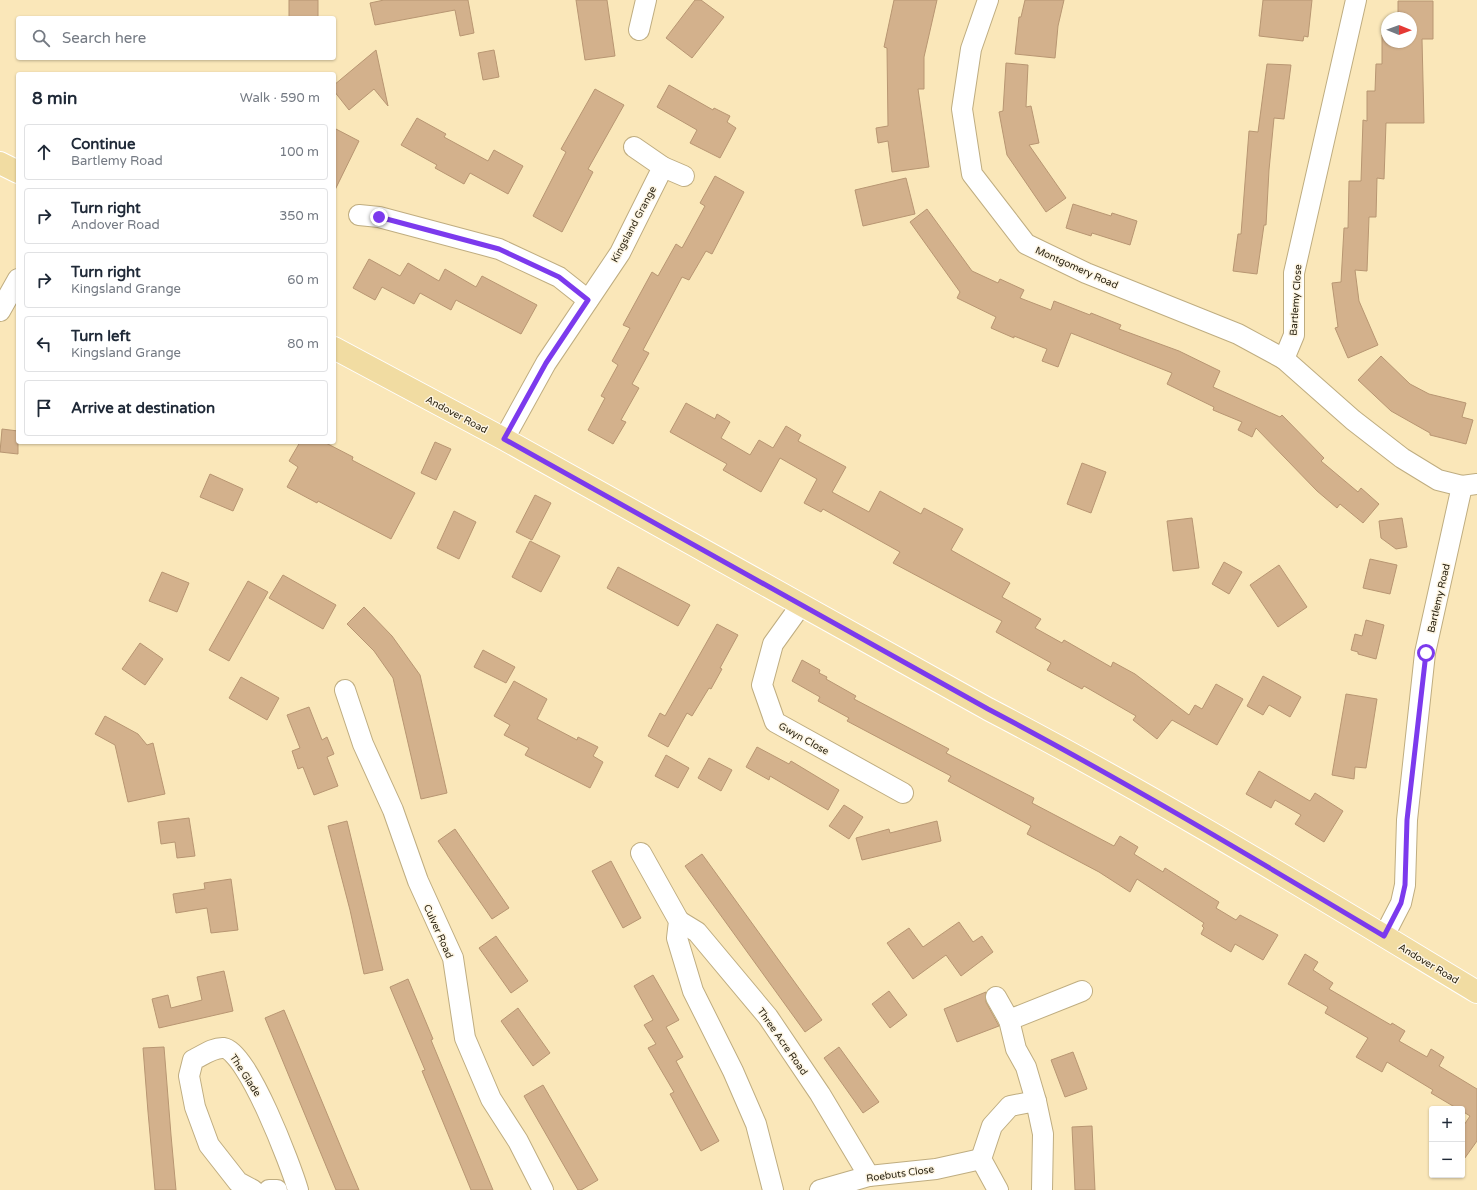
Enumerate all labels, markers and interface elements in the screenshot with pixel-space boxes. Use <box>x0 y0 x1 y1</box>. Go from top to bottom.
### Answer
north arrow <box>1381 12 1417 48</box>
search box <box>16 16 336 60</box>
icon: search <box>30 27 52 49</box>
text: Search here <box>62 29 146 47</box>
text: 8 min <box>32 88 77 109</box>
text: Walk · 590 m <box>240 90 320 106</box>
text: Continue <box>71 135 135 153</box>
icon: ahead <box>33 141 55 163</box>
text: 100 m <box>279 144 319 160</box>
text: Bartlemy Road <box>71 153 163 169</box>
street label: Kingsland Grange <box>609 184 659 265</box>
text: Turn right <box>71 199 141 217</box>
icon: right <box>33 205 55 227</box>
text: 350 m <box>279 208 319 224</box>
route end <box>370 208 388 226</box>
text: Andover Road <box>71 217 160 233</box>
street label: Montgomery Road <box>1033 244 1120 292</box>
text: Turn right <box>71 263 141 281</box>
street label: Bartlemy Close <box>1288 264 1304 336</box>
icon: right <box>33 269 55 291</box>
text: 60 m <box>287 272 319 288</box>
text: Kingsland Grange <box>71 281 181 297</box>
text: Turn left <box>71 327 131 345</box>
icon: left <box>33 333 55 355</box>
text: 80 m <box>287 336 319 352</box>
text: Kingsland Grange <box>71 345 181 361</box>
street label: Andover Road <box>424 394 489 436</box>
icon: arrive <box>33 397 55 419</box>
text: Arrive at destination <box>71 399 215 417</box>
street label: Bartlemy Road <box>1425 563 1453 634</box>
route start <box>1417 644 1435 662</box>
street label: Gwyn Close <box>776 720 831 758</box>
street label: Culver Road <box>421 903 455 960</box>
street label: Andover Road <box>1396 941 1461 987</box>
street label: Three Acre Road <box>754 1006 810 1078</box>
street label: The Glade <box>227 1052 263 1099</box>
map controls <box>1429 1106 1465 1178</box>
button: + <box>1429 1106 1465 1142</box>
button: − <box>1429 1142 1465 1178</box>
street label: Roebuts Close <box>865 1163 935 1185</box>

